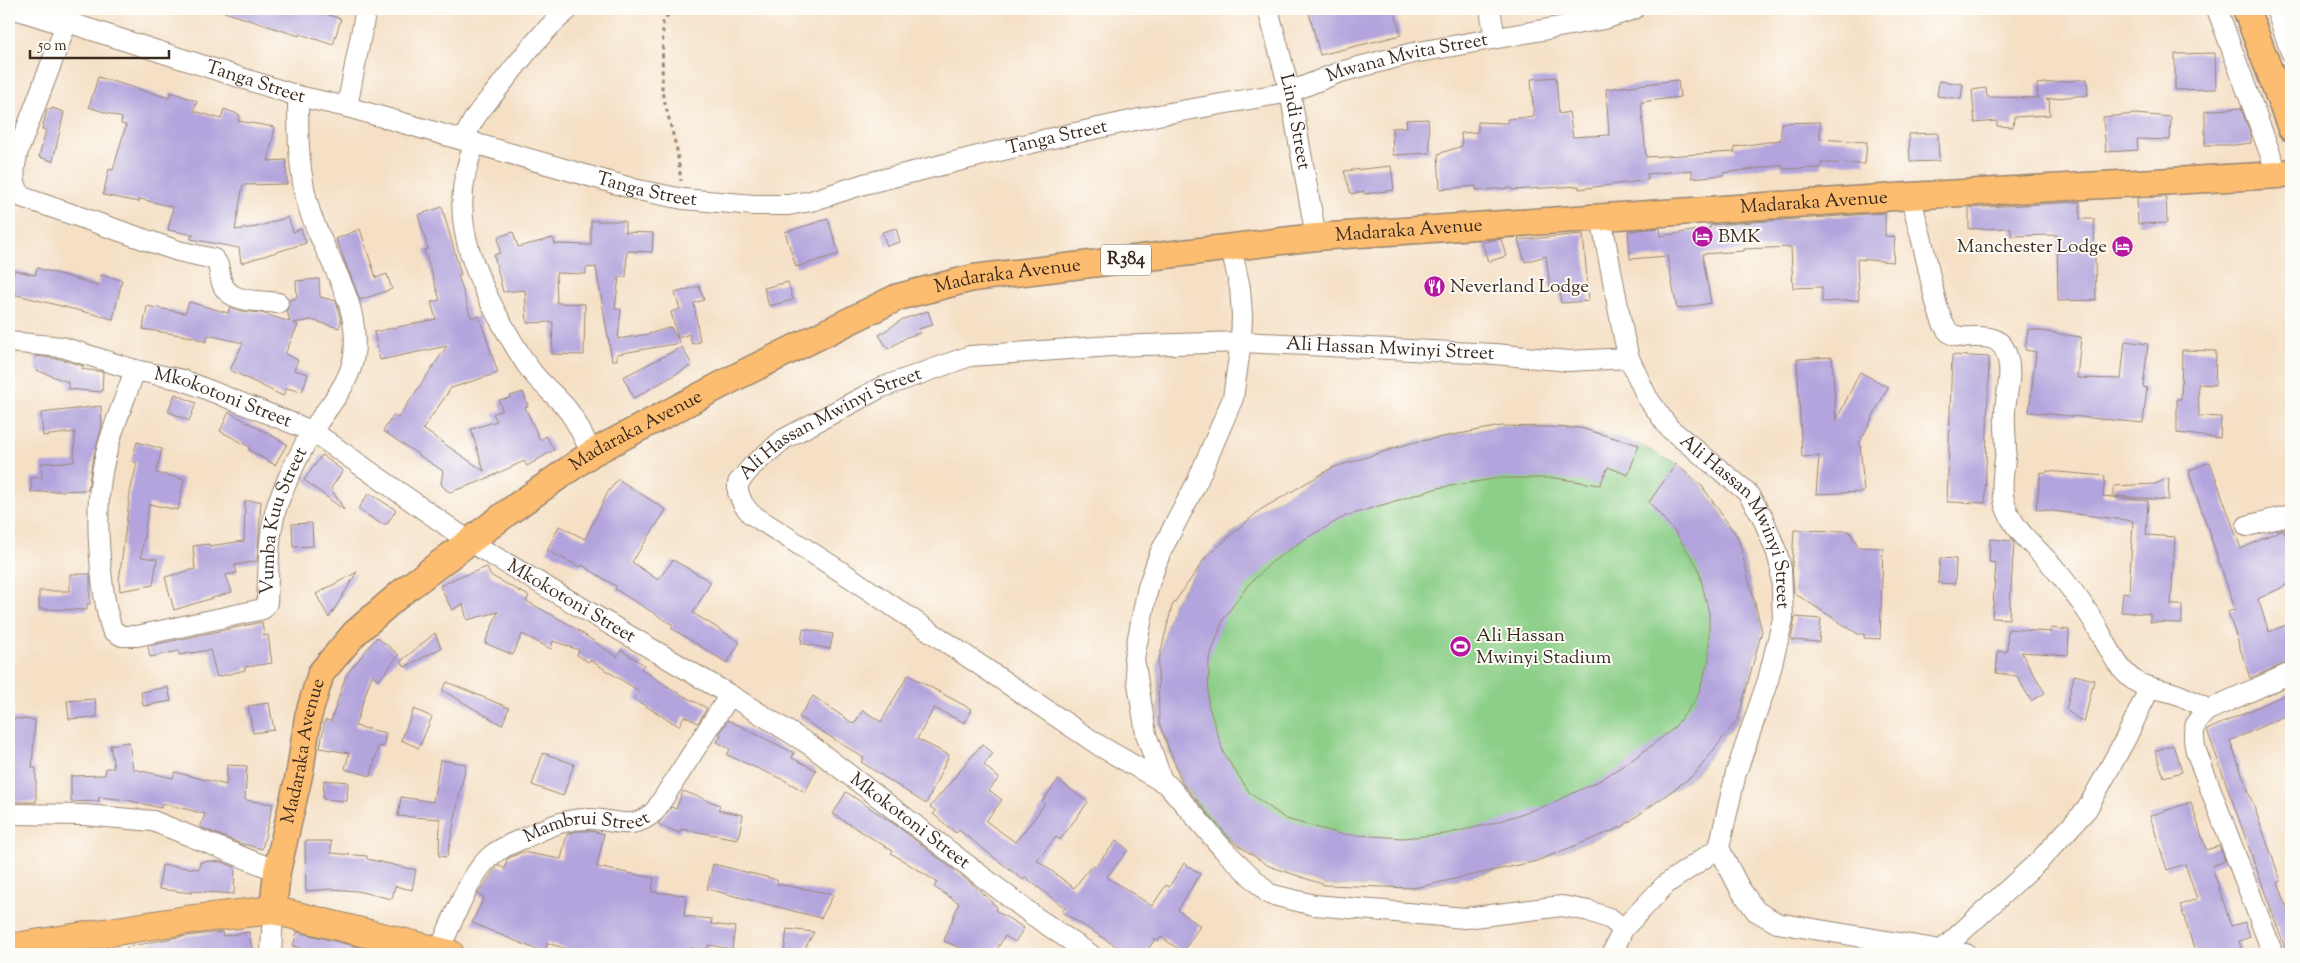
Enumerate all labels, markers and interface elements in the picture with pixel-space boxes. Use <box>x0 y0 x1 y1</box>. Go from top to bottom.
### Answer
street label: Mwana Mvita Street <box>1322 26 1490 90</box>
scale bar <box>30 28 169 60</box>
text: 50 m <box>37 36 67 57</box>
street label: Tanga Street <box>203 54 308 111</box>
street label: Lindi Street <box>1272 71 1317 172</box>
street label: Tanga Street <box>1004 113 1110 162</box>
street label: Tanga Street <box>593 165 699 214</box>
street label: Madaraka Avenue <box>1739 184 1889 221</box>
street label: Madaraka Avenue <box>1334 212 1484 249</box>
place label: BMK <box>1718 224 1761 251</box>
hotel icon: BMK <box>1690 225 1714 249</box>
place label: Manchester Lodge <box>1957 234 2107 261</box>
hotel icon: Manchester Lodge <box>2111 235 2135 259</box>
road number: R384 <box>1101 244 1151 276</box>
street label: Madaraka Avenue <box>932 252 1082 301</box>
place label: Neverland Lodge <box>1450 274 1589 301</box>
restaurant icon: Neverland Lodge <box>1422 275 1446 299</box>
street label: Ali Hassan Mwinyi Street <box>1285 331 1495 367</box>
street label: Mkokotoni Street <box>151 361 296 435</box>
street label: Ali Hassan Mwinyi Street <box>732 361 926 486</box>
street label: Madaraka Avenue <box>564 383 708 478</box>
street label: Ali Hassan Mwinyi Street <box>1674 428 1796 610</box>
street label: Vumba Kuu Street <box>254 442 315 595</box>
street label: Mkokotoni Street <box>502 553 641 650</box>
place label: Ali Hassan Mwinyi Stadium <box>1476 623 1612 672</box>
sports icon: Ali Hassan Mwinyi Stadium <box>1448 635 1472 659</box>
street label: Madaraka Avenue <box>275 675 332 826</box>
street label: Mkokotoni Street <box>844 766 976 876</box>
street label: Mambrui Street <box>519 805 656 850</box>

